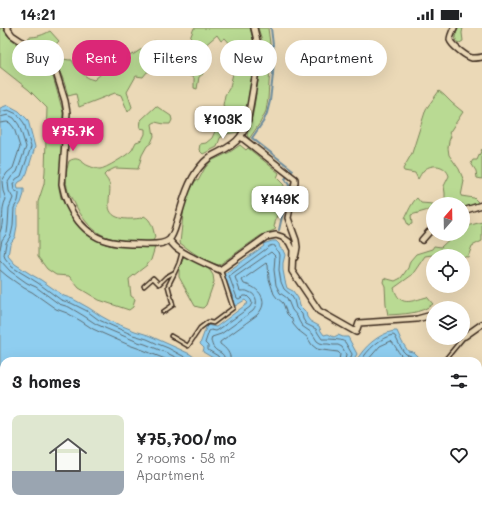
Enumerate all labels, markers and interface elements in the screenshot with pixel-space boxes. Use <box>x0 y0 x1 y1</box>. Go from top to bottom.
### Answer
text: 14:21 <box>20 4 56 24</box>
chip: Buy <box>12 40 64 76</box>
chip: Rent <box>72 40 131 76</box>
chip: Filters <box>139 40 212 76</box>
chip: New <box>220 40 277 76</box>
chip: Apartment <box>285 40 387 76</box>
pin: ¥103K <box>195 106 251 140</box>
text: ¥103K <box>204 110 243 127</box>
pin: ¥75.7K <box>40 118 106 152</box>
text: ¥75.7K <box>51 122 95 139</box>
pin: ¥149K <box>252 186 308 220</box>
text: ¥149K <box>261 190 299 207</box>
north arrow <box>426 197 470 241</box>
map controls <box>426 197 470 345</box>
button: locate <box>426 249 470 293</box>
button: layers <box>426 301 470 345</box>
text: 3 homes <box>12 370 81 392</box>
icon: filters <box>448 370 470 392</box>
text: ¥75,700/mo <box>136 427 237 449</box>
icon: home <box>44 431 92 479</box>
icon: heart <box>448 444 470 466</box>
text: 2 rooms · 58 m² <box>136 449 235 466</box>
text: Apartment <box>136 466 205 483</box>

